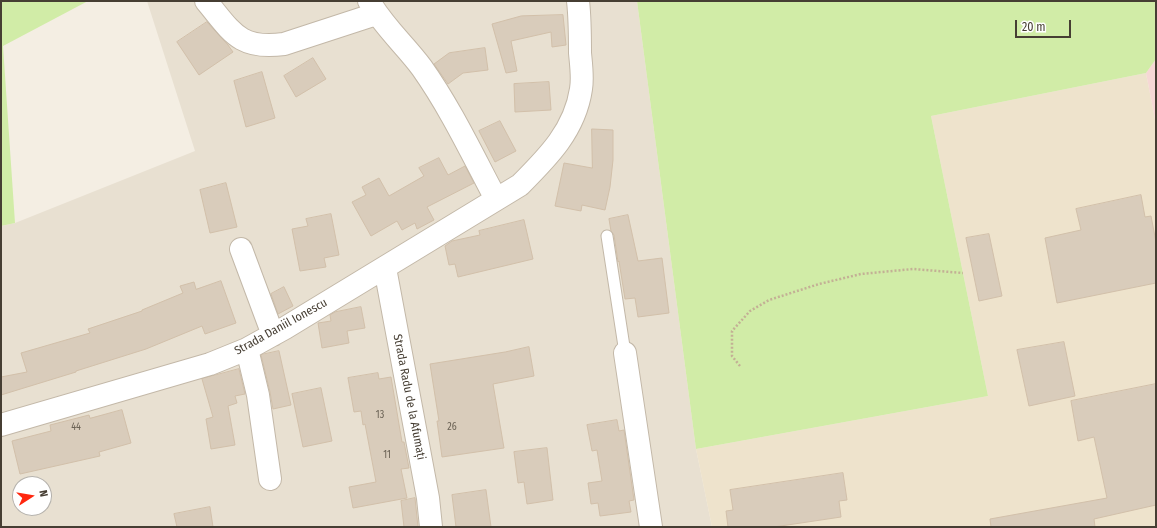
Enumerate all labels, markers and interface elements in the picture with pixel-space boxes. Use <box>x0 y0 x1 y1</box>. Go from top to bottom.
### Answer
scale bar <box>1017 12 1073 38</box>
text: 20 m <box>1022 20 1046 34</box>
street label: Strada Daniil Ionescu <box>232 296 330 358</box>
street label: Strada Radu de la Afumați <box>390 333 428 461</box>
house number: 13 <box>376 409 384 421</box>
house number: 44 <box>71 421 81 433</box>
house number: 26 <box>447 421 457 433</box>
house number: 11 <box>383 449 391 461</box>
north arrow <box>12 476 52 516</box>
text: N <box>36 489 50 498</box>

